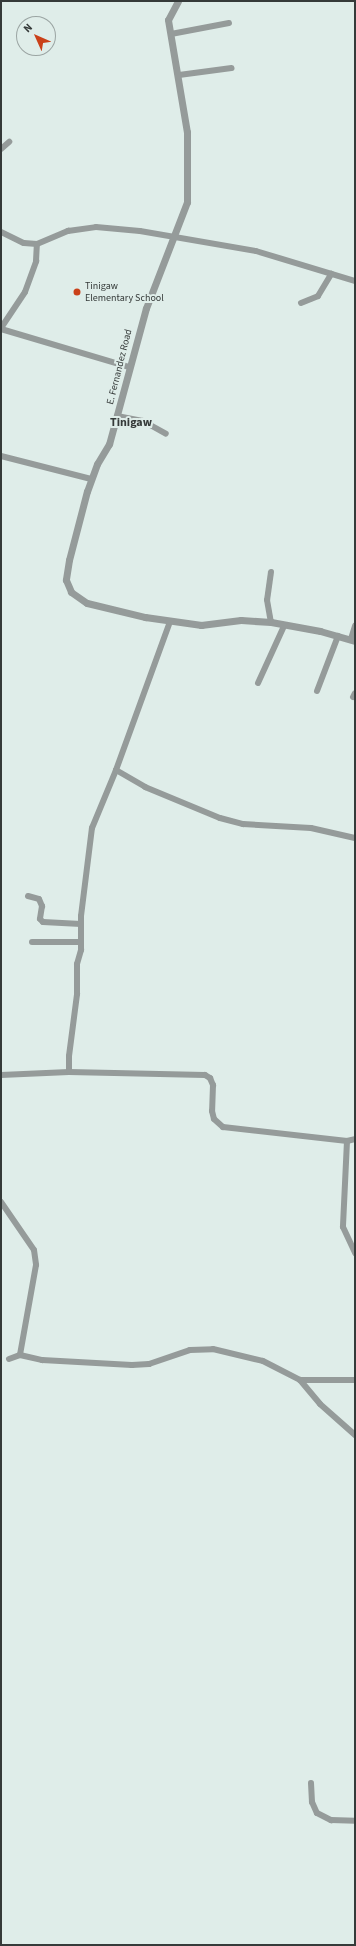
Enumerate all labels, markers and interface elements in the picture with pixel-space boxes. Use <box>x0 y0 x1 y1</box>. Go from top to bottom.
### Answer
north arrow <box>16 16 56 56</box>
text: N <box>20 20 36 36</box>
place label: Tinigaw Elementary School <box>85 280 164 304</box>
marker: Tinigaw Elementary School <box>72 287 82 297</box>
street label: E. Fernandez Road <box>105 328 135 406</box>
district label: Tinigaw <box>110 416 152 430</box>

